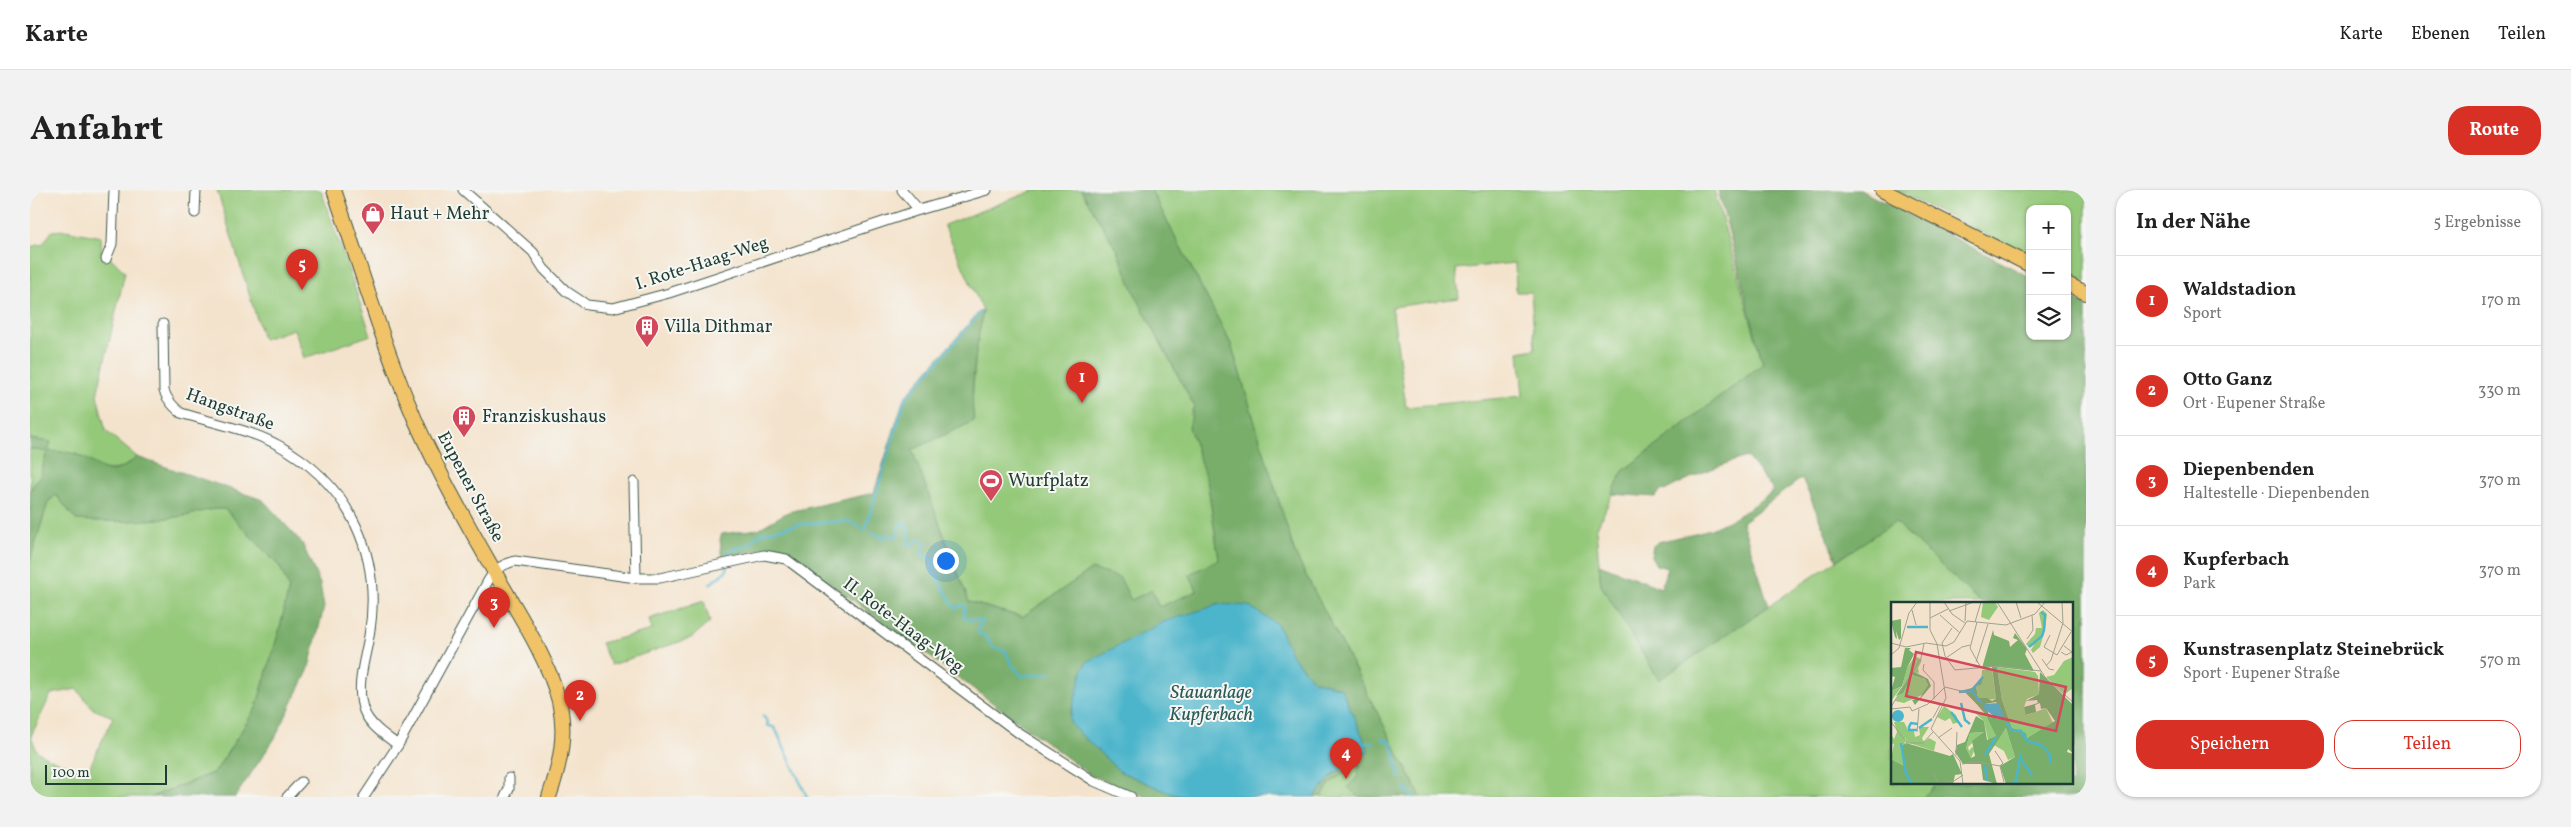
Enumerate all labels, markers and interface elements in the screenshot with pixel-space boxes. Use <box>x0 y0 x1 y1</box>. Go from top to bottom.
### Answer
text: Karte <box>25 18 88 52</box>
text: Karte <box>2339 22 2383 47</box>
text: Ebenen <box>2411 22 2470 47</box>
text: Teilen <box>2498 22 2546 47</box>
text: Anfahrt <box>30 106 163 154</box>
button: Route <box>2448 106 2541 155</box>
shop icon: Haut + Mehr <box>360 201 386 235</box>
place label: Haut + Mehr <box>390 202 490 227</box>
map controls <box>2026 205 2071 340</box>
button: + <box>2026 205 2071 250</box>
text: In der Nähe <box>2136 208 2251 237</box>
text: 5 Ergebnisse <box>2434 212 2521 234</box>
street label: I. Rote-Haag-Weg <box>632 231 772 297</box>
pin: 5 <box>286 249 318 290</box>
button: − <box>2026 250 2071 295</box>
text: Waldstadion <box>2183 277 2296 303</box>
text: 1 <box>2149 290 2155 312</box>
text: 170 m <box>2481 290 2521 312</box>
button: layers <box>2026 295 2071 340</box>
text: Sport <box>2183 303 2222 325</box>
building icon: Villa Dithmar <box>634 314 660 348</box>
place label: Villa Dithmar <box>664 315 773 340</box>
pin: 1 <box>1066 362 1098 403</box>
text: Otto Ganz <box>2183 367 2272 393</box>
text: 2 <box>2148 380 2156 402</box>
text: 330 m <box>2478 380 2521 402</box>
street label: Hangstraße <box>182 382 278 438</box>
text: Ort · Eupener Straße <box>2183 393 2325 415</box>
building icon: Franziskushaus <box>451 404 477 438</box>
place label: Franziskushaus <box>482 405 606 430</box>
street label: Eupener Straße <box>430 427 510 547</box>
text: Diepenbenden <box>2183 457 2314 483</box>
sports icon: Wurfplatz <box>978 468 1004 502</box>
place label: Wurfplatz <box>1008 469 1089 494</box>
text: 3 <box>2148 470 2156 492</box>
text: 370 m <box>2479 470 2521 492</box>
text: Haltestelle · Diepenbenden <box>2183 483 2370 505</box>
text: Kupferbach <box>2183 547 2289 573</box>
your location <box>933 548 959 574</box>
text: 4 <box>2147 560 2157 582</box>
text: 370 m <box>2479 560 2521 582</box>
street label: II. Rote-Haag-Weg <box>838 572 968 680</box>
text: Park <box>2183 573 2216 595</box>
pin: 3 <box>478 587 510 628</box>
inset map <box>1891 602 2074 784</box>
text: Kunstrasenplatz Steinebrück <box>2183 637 2444 663</box>
text: 5 <box>2148 650 2156 672</box>
text: 570 m <box>2479 650 2521 672</box>
text: Sport · Eupener Straße <box>2183 663 2340 685</box>
pin: 2 <box>564 680 596 721</box>
water label: Stauanlage Kupferbach <box>1169 680 1253 728</box>
button: Speichern <box>2136 720 2324 769</box>
button: Teilen <box>2334 720 2521 769</box>
pin: 4 <box>1330 738 1362 779</box>
scale bar <box>45 762 168 785</box>
text: 100 m <box>52 764 90 783</box>

